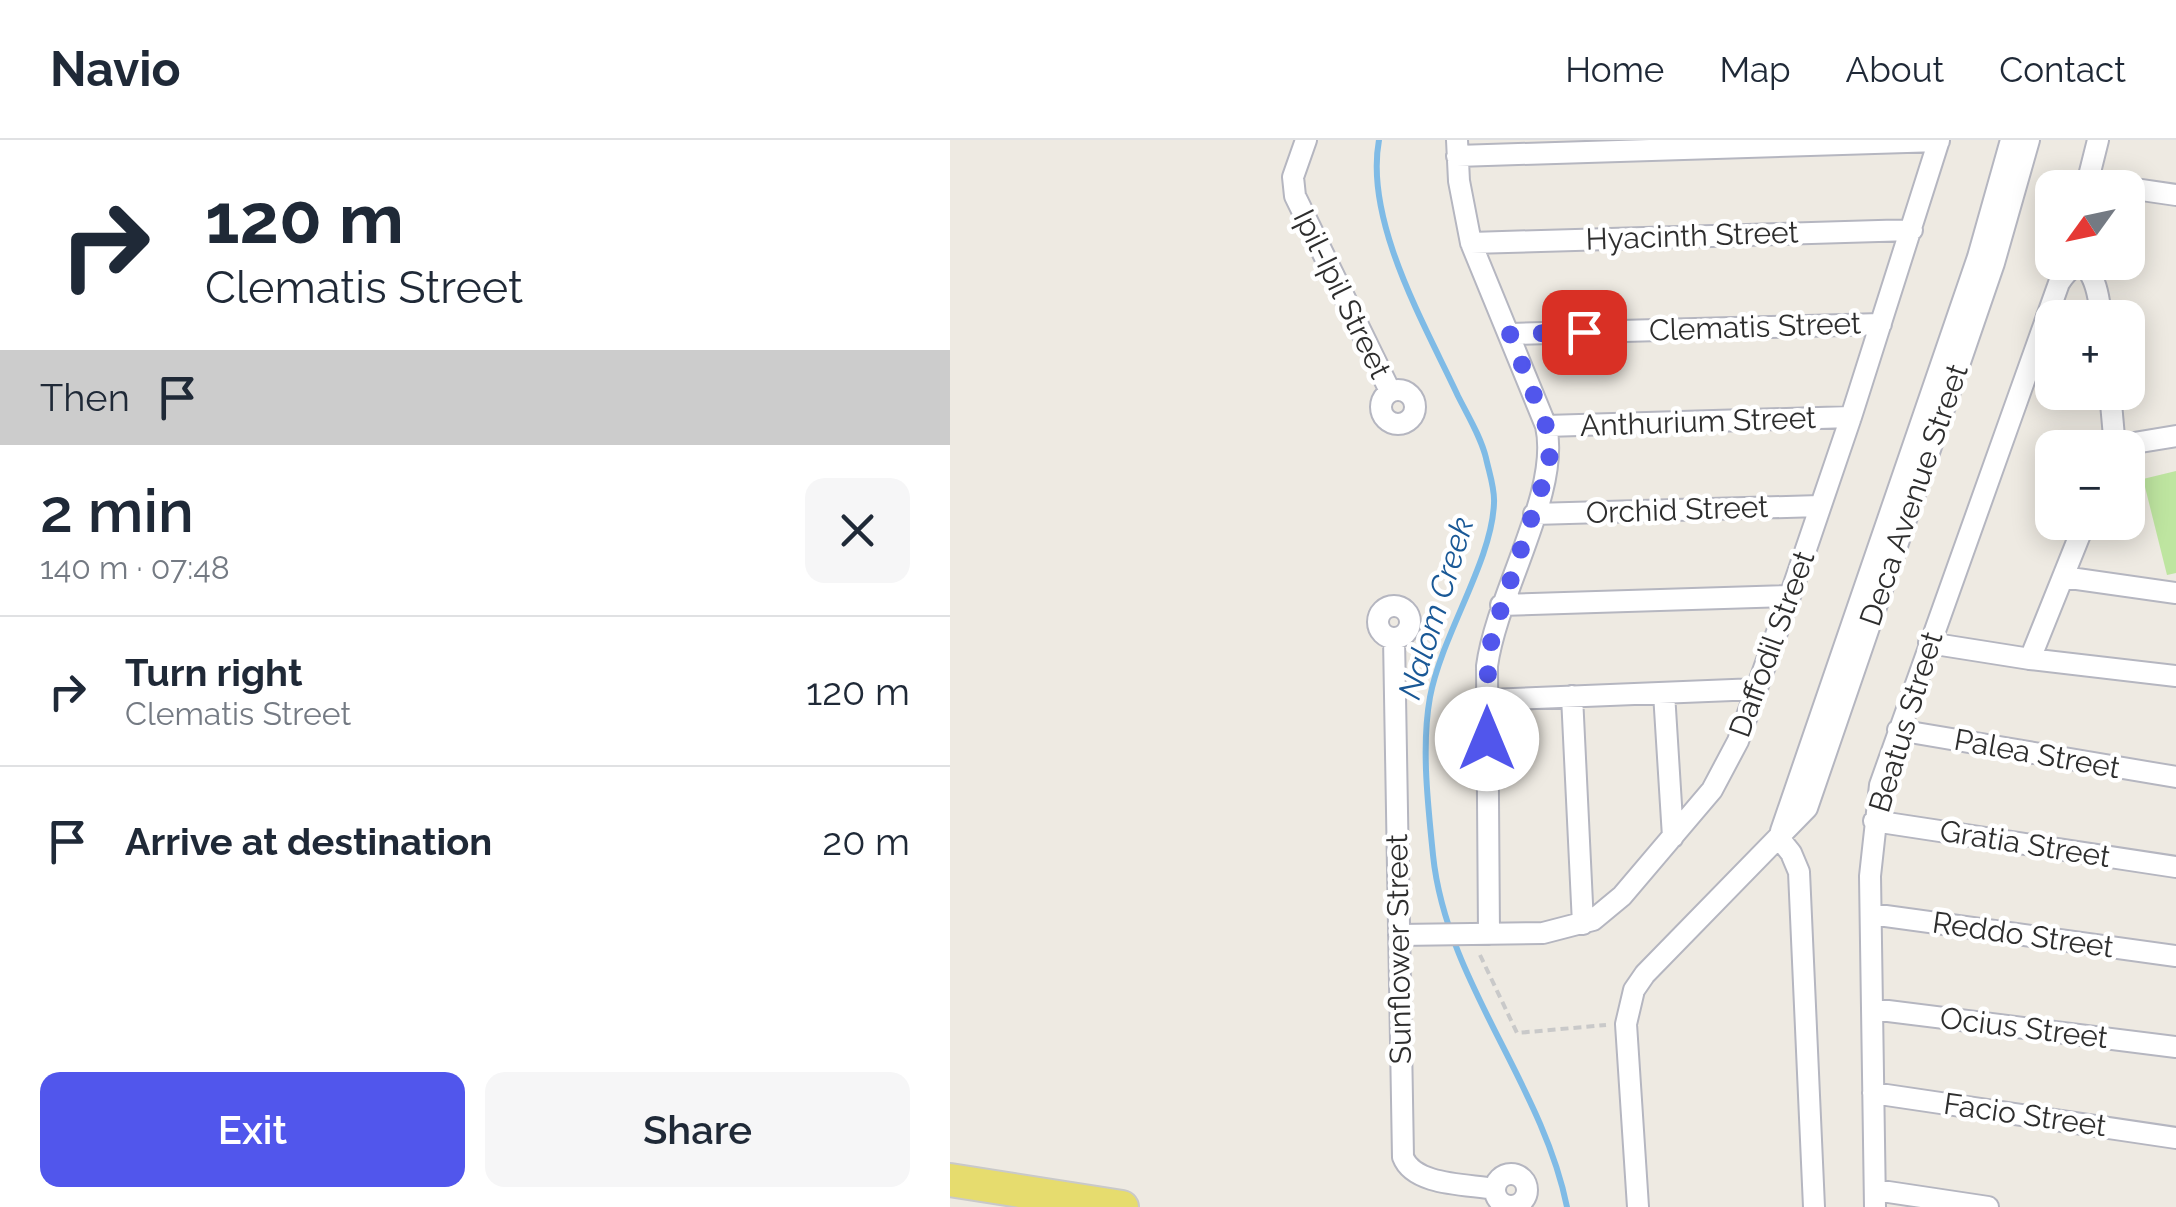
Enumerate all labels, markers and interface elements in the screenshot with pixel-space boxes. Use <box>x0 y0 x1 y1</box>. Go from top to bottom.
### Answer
text: Navio <box>50 41 181 97</box>
text: Home <box>1565 49 1664 90</box>
text: Map <box>1719 49 1791 90</box>
text: About <box>1846 49 1944 90</box>
text: Contact <box>1999 49 2126 90</box>
north arrow <box>2035 170 2145 280</box>
map controls <box>2035 170 2145 540</box>
text: 120 m <box>205 177 404 259</box>
icon: right <box>40 180 170 310</box>
street label: Ipil-Ipil Street <box>1287 204 1398 384</box>
street label: Hyacinth Street <box>1585 214 1799 257</box>
text: Clematis Street <box>205 261 523 314</box>
pin <box>1542 290 1627 375</box>
button: + <box>2035 300 2145 410</box>
icon: arrive <box>1557 305 1612 360</box>
street label: Clematis Street <box>1648 305 1862 348</box>
street label: Deca Avenue Street <box>1852 359 1975 630</box>
icon: arrive <box>150 370 205 425</box>
text: Then <box>40 375 130 420</box>
street label: Anthurium Street <box>1579 400 1817 443</box>
button: − <box>2035 430 2145 540</box>
text: 2 min <box>40 476 194 546</box>
button: close <box>805 478 910 583</box>
street label: Orchid Street <box>1585 489 1769 530</box>
water label: Nalom Creek <box>1390 512 1481 703</box>
street label: Daffodil Street <box>1722 546 1821 742</box>
text: 140 m · 07:48 <box>40 549 230 586</box>
street label: Beatus Street <box>1861 627 1950 816</box>
text: Turn right <box>125 650 302 695</box>
icon: right <box>40 664 95 719</box>
text: 120 m <box>806 669 910 714</box>
position arrow <box>1435 687 1539 791</box>
text: Clematis Street <box>125 695 351 732</box>
street label: Palea Street <box>1951 722 2123 785</box>
street label: Gratia Street <box>1937 813 2113 874</box>
icon: arrive <box>40 814 95 869</box>
text: Arrive at destination <box>125 819 492 864</box>
text: 20 m <box>822 819 910 864</box>
street label: Sunflower Street <box>1379 834 1418 1064</box>
street label: Reddo Street <box>1930 904 2116 965</box>
street label: Ocius Street <box>1938 1000 2110 1055</box>
button: Exit <box>40 1072 465 1187</box>
button: Share <box>485 1072 910 1187</box>
street label: Facio Street <box>1942 1086 2109 1143</box>

